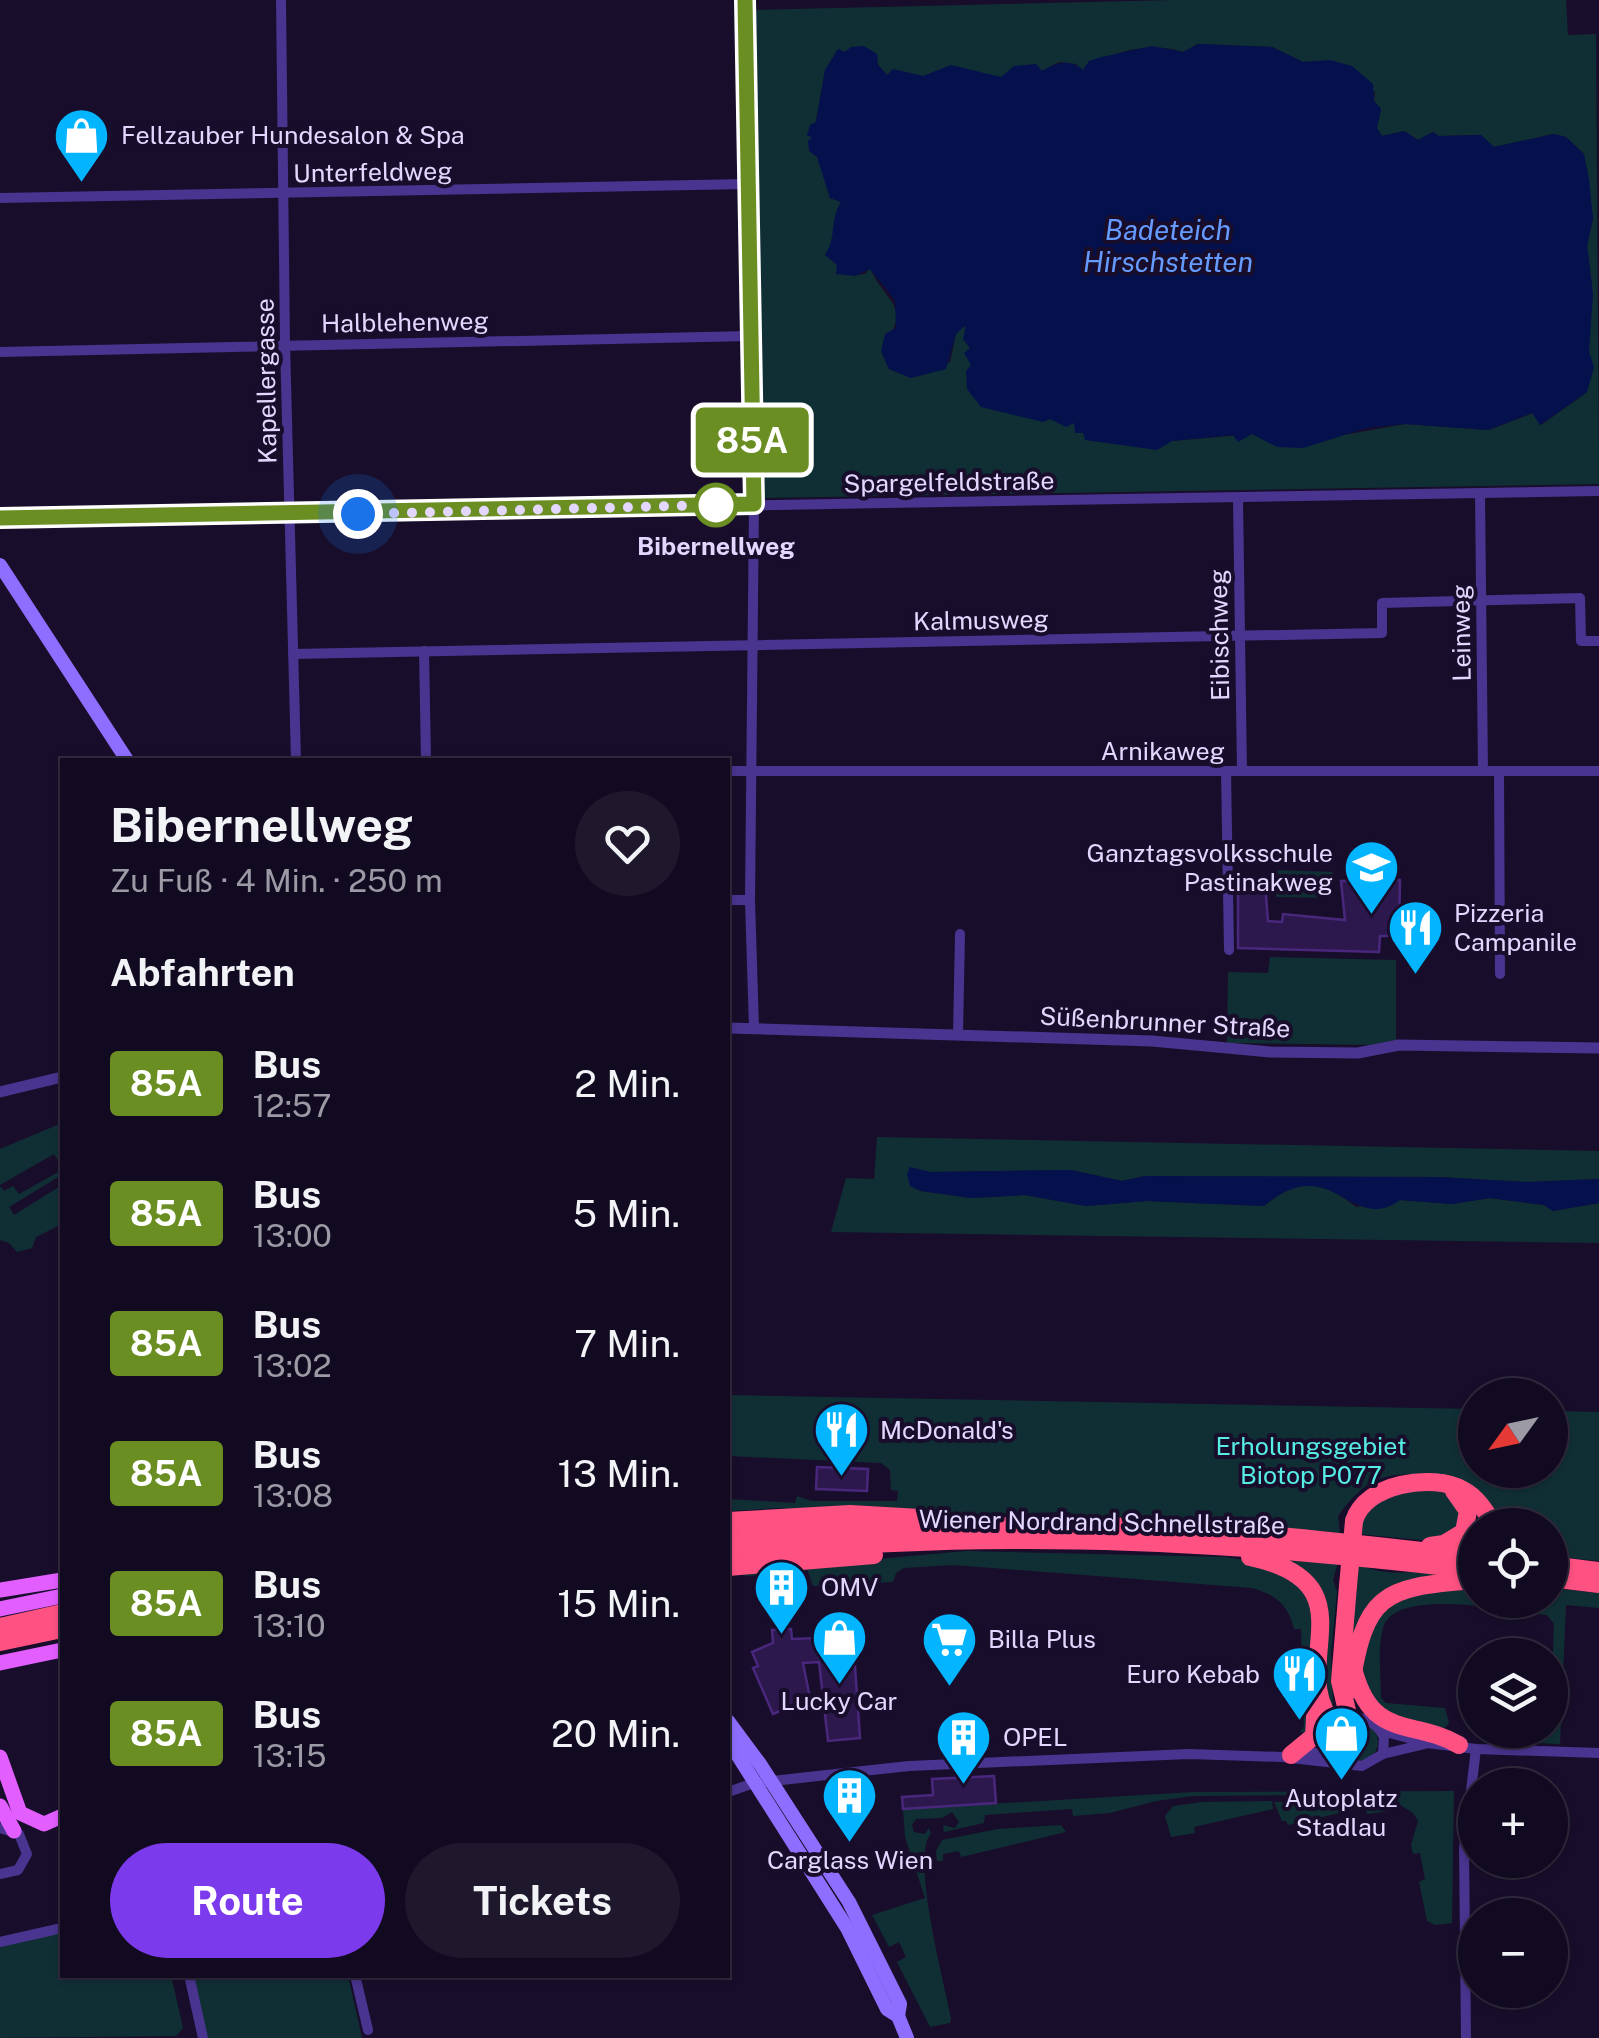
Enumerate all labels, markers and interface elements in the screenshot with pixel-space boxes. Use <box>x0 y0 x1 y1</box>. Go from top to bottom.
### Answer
shop icon: Fellzauber Hundesalon & Spa <box>52 105 112 184</box>
place label: Fellzauber Hundesalon & Spa <box>121 120 465 150</box>
street label: Unterfeldweg <box>293 156 453 188</box>
water label: Badeteich Hirschstetten <box>1083 213 1253 278</box>
street label: Kapellergasse <box>250 298 282 464</box>
street label: Halblehenweg <box>321 306 489 338</box>
line badge: 85A <box>694 408 810 472</box>
text: 85A <box>716 420 788 461</box>
street label: Spargelfeldstraße <box>843 465 1055 499</box>
marker: Bibernellweg <box>695 484 737 526</box>
your location <box>333 489 383 539</box>
place label: Bibernellweg <box>637 531 795 561</box>
street label: Eibischweg <box>1203 569 1235 701</box>
street label: Leinweg <box>1445 584 1477 682</box>
street label: Kalmusweg <box>913 604 1049 636</box>
street label: Arnikaweg <box>1101 736 1225 766</box>
button: heart <box>575 791 680 896</box>
text: Bibernellweg <box>110 796 413 853</box>
school or university icon: Ganztagsvolksschule Pastinakweg <box>1342 837 1402 916</box>
place label: Ganztagsvolksschule Pastinakweg <box>1087 838 1333 897</box>
text: Zu Fuß · 4 Min. · 250 m <box>110 862 443 899</box>
restaurant icon: Pizzeria Campanile <box>1385 897 1445 976</box>
place label: Pizzeria Campanile <box>1454 898 1577 957</box>
text: Abfahrten <box>110 950 295 995</box>
street label: Süßenbrunner Straße <box>1039 1000 1291 1044</box>
text: Bus <box>253 1042 321 1087</box>
text: 2 Min. <box>574 1061 680 1106</box>
text: 85A <box>130 1063 203 1104</box>
text: 12:57 <box>253 1087 332 1124</box>
text: Bus <box>253 1172 321 1217</box>
text: 5 Min. <box>573 1191 680 1236</box>
text: 85A <box>130 1193 203 1234</box>
text: 13:00 <box>253 1217 332 1254</box>
text: Bus <box>253 1302 321 1347</box>
text: 7 Min. <box>574 1321 680 1366</box>
text: 85A <box>130 1323 203 1364</box>
text: 13:02 <box>253 1347 332 1384</box>
north arrow <box>1458 1378 1568 1488</box>
map controls <box>1458 1378 1568 2008</box>
restaurant icon: McDonald's <box>811 1400 871 1479</box>
place label: McDonald's <box>880 1415 1014 1445</box>
park label: Erholungsgebiet Biotop P077 <box>1215 1431 1407 1490</box>
text: Bus <box>253 1432 321 1477</box>
text: 13 Min. <box>558 1451 680 1496</box>
text: 85A <box>130 1453 203 1494</box>
text: 13:08 <box>253 1477 333 1514</box>
street label: Wiener Nordrand Schnellstraße <box>919 1504 1285 1540</box>
button: locate <box>1458 1508 1568 1618</box>
building icon: OMV <box>752 1557 812 1636</box>
text: Bus <box>253 1562 321 1607</box>
place label: OMV <box>821 1572 878 1602</box>
text: 15 Min. <box>557 1581 680 1626</box>
text: 85A <box>130 1583 203 1624</box>
text: 13:10 <box>253 1607 326 1644</box>
shop icon: Lucky Car <box>809 1607 869 1686</box>
supermarket icon: Billa Plus <box>919 1609 979 1688</box>
place label: Billa Plus <box>988 1624 1096 1654</box>
button: layers <box>1458 1638 1568 1748</box>
restaurant icon: Euro Kebab <box>1269 1644 1329 1723</box>
place label: Euro Kebab <box>1126 1659 1260 1689</box>
place label: Lucky Car <box>781 1686 897 1716</box>
text: Bus <box>253 1692 321 1737</box>
shop icon: Autoplatz Stadlau <box>1311 1704 1371 1783</box>
building icon: OPEL <box>934 1707 994 1786</box>
text: 20 Min. <box>551 1711 680 1756</box>
text: 85A <box>130 1713 203 1754</box>
place label: OPEL <box>1003 1722 1067 1752</box>
text: 13:15 <box>253 1737 326 1774</box>
building icon: Carglass Wien <box>820 1765 880 1844</box>
button: + <box>1458 1768 1568 1878</box>
place label: Autoplatz Stadlau <box>1285 1783 1397 1842</box>
button: Route <box>110 1843 385 1958</box>
button: Tickets <box>405 1843 680 1958</box>
place label: Carglass Wien <box>767 1845 933 1875</box>
button: − <box>1458 1898 1568 2008</box>

